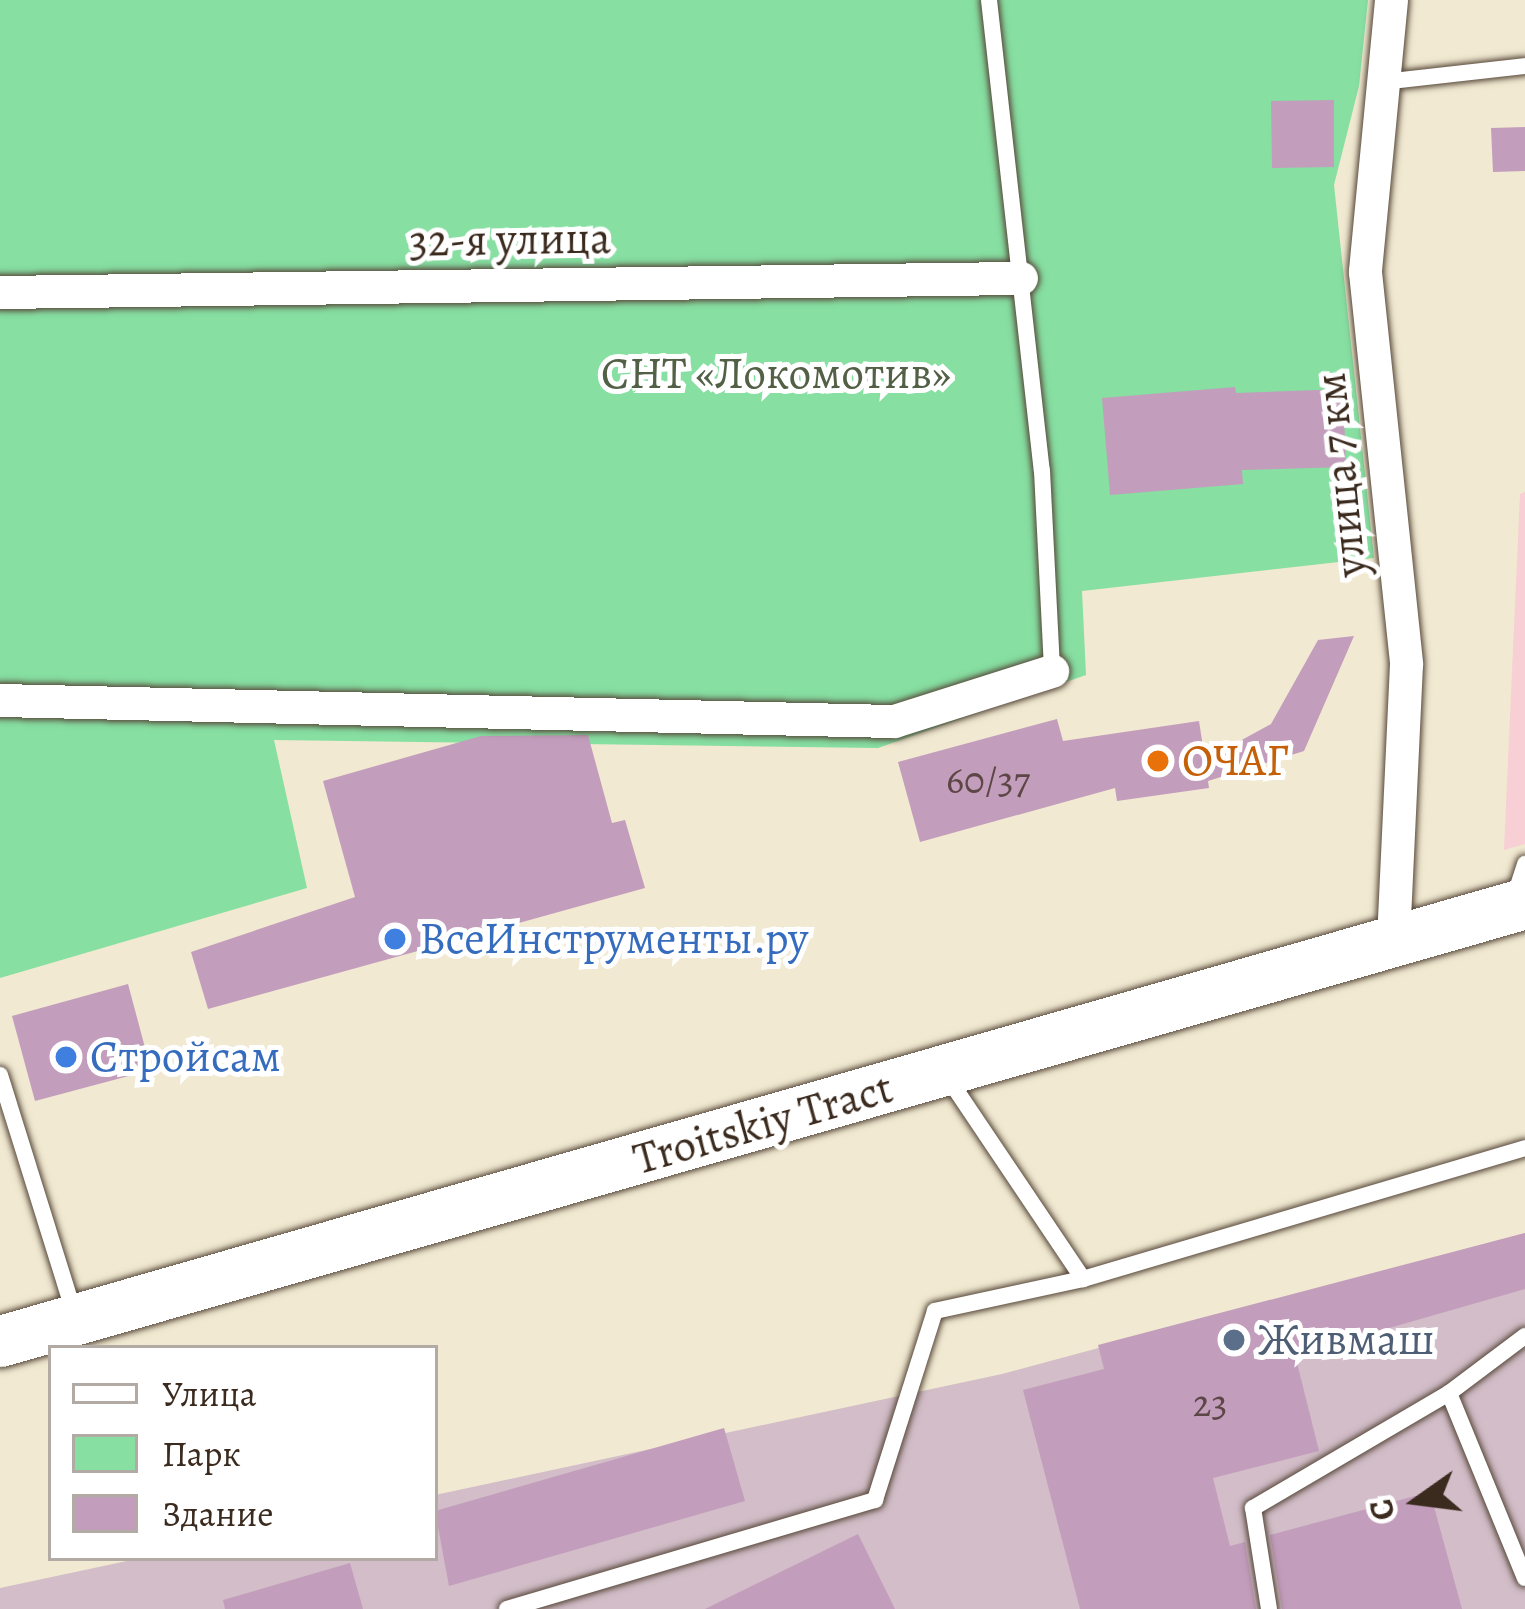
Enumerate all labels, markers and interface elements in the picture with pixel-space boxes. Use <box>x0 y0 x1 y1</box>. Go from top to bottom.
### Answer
street label: 32-я улица <box>409 211 611 269</box>
park label: СНТ «Локомотив» <box>601 347 951 401</box>
street label: улица 7 км <box>1303 370 1379 580</box>
place label: ОЧАГ <box>1182 734 1288 788</box>
marker: ОЧАГ <box>1145 748 1171 774</box>
house number: 60/37 <box>946 757 1030 803</box>
place label: ВсеИнструменты.ру <box>419 912 808 966</box>
marker: ВсеИнструменты.ру <box>382 926 408 952</box>
place label: Стройсам <box>90 1030 281 1084</box>
marker: Стройсам <box>53 1044 79 1070</box>
street label: Troitskiy Tract <box>627 1061 899 1187</box>
place label: Живмаш <box>1258 1313 1435 1367</box>
marker: Живмаш <box>1221 1327 1247 1353</box>
legend <box>48 1345 438 1561</box>
text: Улица <box>162 1369 256 1418</box>
house number: 23 <box>1193 1380 1227 1426</box>
text: Парк <box>162 1429 241 1478</box>
north arrow <box>1357 1441 1477 1561</box>
text: Здание <box>162 1489 274 1538</box>
text: С <box>1357 1495 1406 1525</box>

